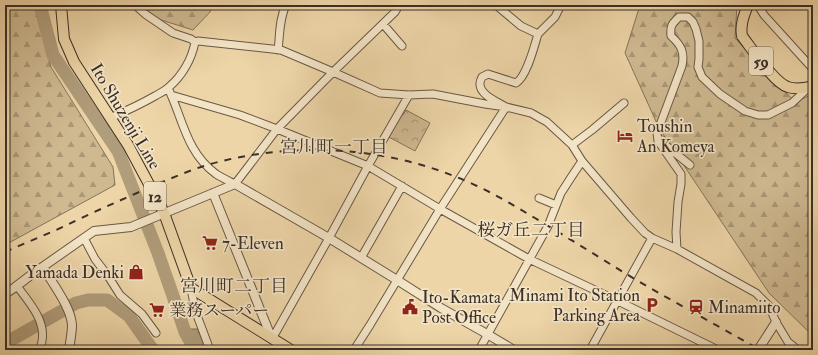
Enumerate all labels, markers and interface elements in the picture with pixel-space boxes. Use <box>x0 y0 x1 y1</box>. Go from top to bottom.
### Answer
road number: 59 <box>749 47 773 75</box>
street label: Ito Shuzenji Line <box>86 60 165 173</box>
place label: Toushin An Komeya <box>636 116 716 158</box>
hotel icon: Toushin An Komeya <box>616 127 634 145</box>
district label: 宮川町一丁目 <box>280 136 388 159</box>
road number: 12 <box>144 182 166 210</box>
district label: 桜ガ丘二丁目 <box>477 219 585 242</box>
place label: 7-Eleven <box>222 233 284 254</box>
supermarket icon: 7-Eleven <box>201 234 219 252</box>
place label: Yamada Denki <box>25 262 124 283</box>
shop icon: Yamada Denki <box>127 263 145 281</box>
district label: 宮川町二丁目 <box>180 275 288 298</box>
place label: Minami Ito Station Parking Area <box>509 285 641 326</box>
place label: Ito-Kamata Post Office <box>422 287 502 328</box>
parking icon: Minami Ito Station Parking Area <box>643 296 661 314</box>
place label: Minamiito <box>708 297 781 318</box>
public building icon: Ito-Kamata Post Office <box>401 298 419 316</box>
station icon: Minamiito <box>687 298 705 316</box>
place label: 業務スーパー <box>169 300 269 321</box>
supermarket icon: 業務スーパー <box>148 301 166 319</box>

